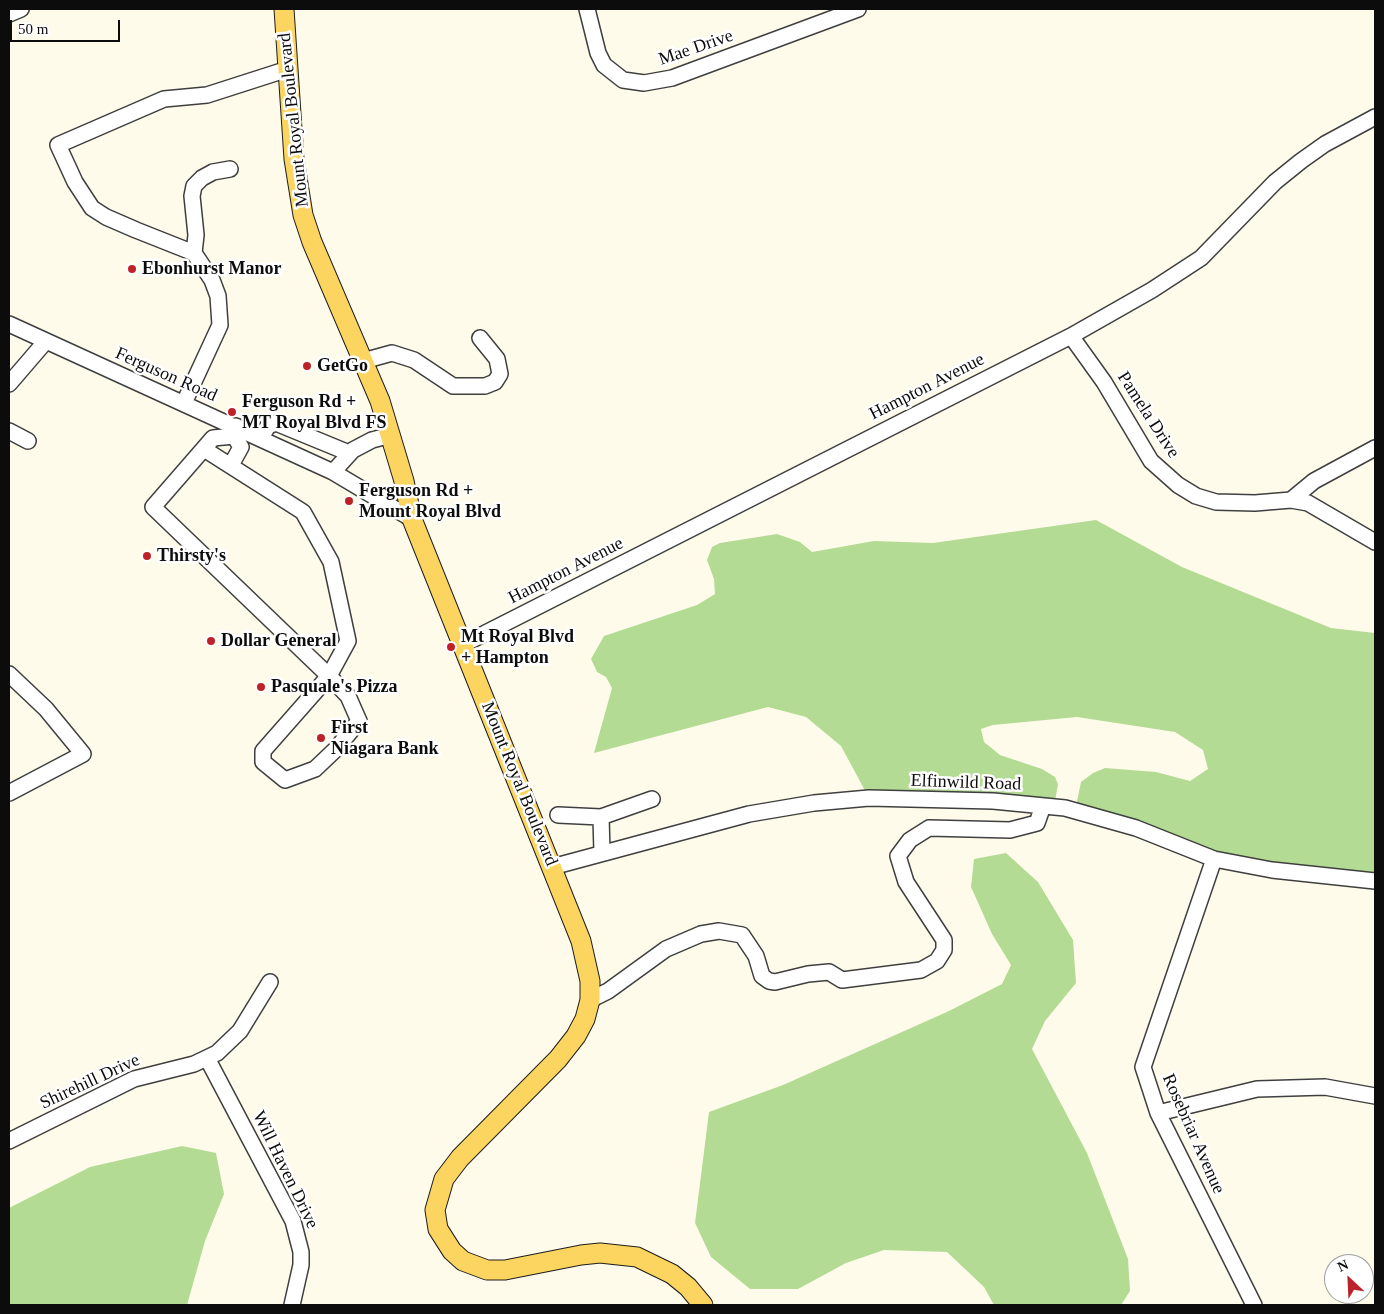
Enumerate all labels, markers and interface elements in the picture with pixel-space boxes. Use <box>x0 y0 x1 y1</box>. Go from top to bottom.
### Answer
scale bar <box>12 10 122 42</box>
text: 50 m <box>18 21 48 37</box>
street label: Mae Drive <box>656 25 736 71</box>
street label: Mount Royal Boulevard <box>274 32 314 208</box>
place label: Ebonhurst Manor <box>142 258 282 280</box>
marker: Ebonhurst Manor <box>126 263 138 275</box>
street label: Ferguson Road <box>112 343 220 407</box>
street label: Hampton Avenue <box>866 349 988 425</box>
place label: GetGo <box>317 355 368 377</box>
marker: GetGo <box>301 360 313 372</box>
street label: Pamela Drive <box>1112 368 1184 462</box>
place label: Ferguson Rd + MT Royal Blvd FS <box>242 391 387 434</box>
marker: Ferguson Rd + MT Royal Blvd FS <box>226 406 238 418</box>
place label: Ferguson Rd + Mount Royal Blvd <box>359 480 501 522</box>
marker: Ferguson Rd + Mount Royal Blvd <box>343 495 355 507</box>
street label: Hampton Avenue <box>505 533 627 609</box>
place label: Thirsty's <box>157 545 226 567</box>
marker: Thirsty's <box>141 550 153 562</box>
place label: Mt Royal Blvd + Hampton <box>461 626 574 669</box>
place label: Dollar General <box>221 630 336 652</box>
marker: Dollar General <box>205 635 217 647</box>
marker: Mt Royal Blvd + Hampton <box>445 641 457 653</box>
place label: Pasquale's Pizza <box>271 676 397 698</box>
marker: Pasquale's Pizza <box>255 681 267 693</box>
street label: Mount Royal Boulevard <box>476 699 562 869</box>
place label: First Niagara Bank <box>331 717 439 760</box>
marker: First Niagara Bank <box>315 732 327 744</box>
street label: Elfinwild Road <box>910 770 1022 796</box>
street label: Shirehill Drive <box>37 1050 143 1114</box>
street label: Rosebriar Avenue <box>1157 1071 1229 1197</box>
street label: Will Haven Drive <box>247 1108 323 1232</box>
north arrow <box>1324 1254 1374 1304</box>
text: N <box>1335 1257 1351 1275</box>

